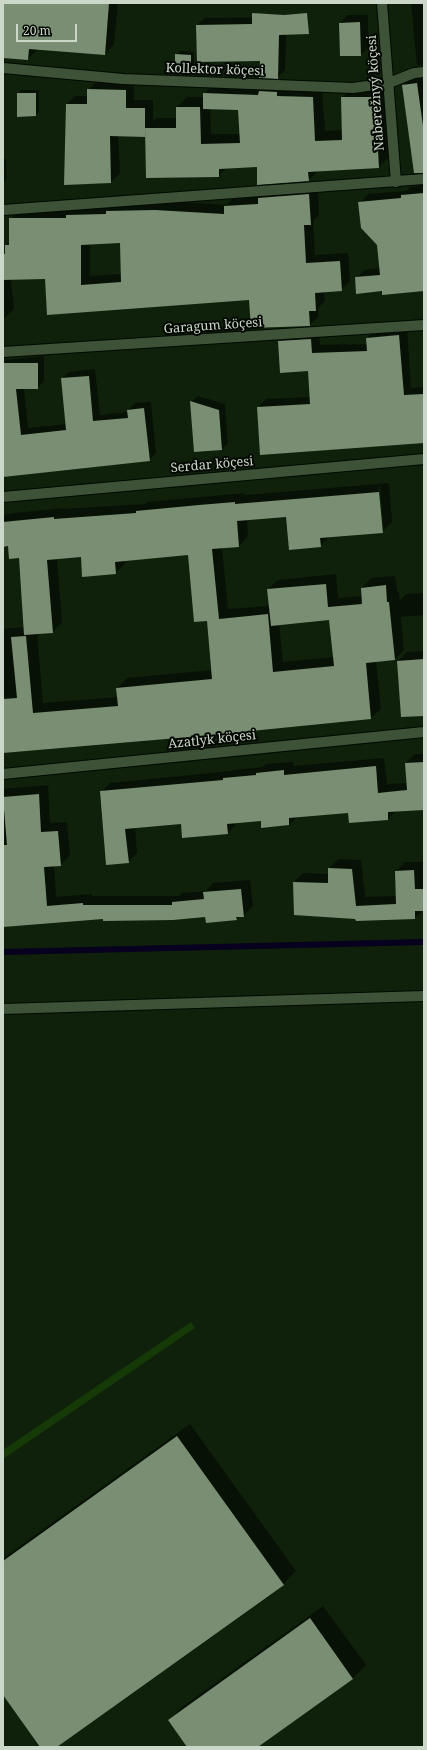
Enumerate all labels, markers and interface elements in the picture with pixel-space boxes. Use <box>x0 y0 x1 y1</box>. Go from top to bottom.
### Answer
scale bar <box>18 16 79 42</box>
text: 20 m <box>23 22 51 39</box>
street label: Naberežnyý köçesi <box>364 34 388 152</box>
street label: Kollektor köçesi <box>165 60 265 80</box>
street label: Garagum köçesi <box>163 315 263 337</box>
street label: Serdar köçesi <box>170 454 254 476</box>
street label: Azatlyk köçesi <box>167 728 257 752</box>

